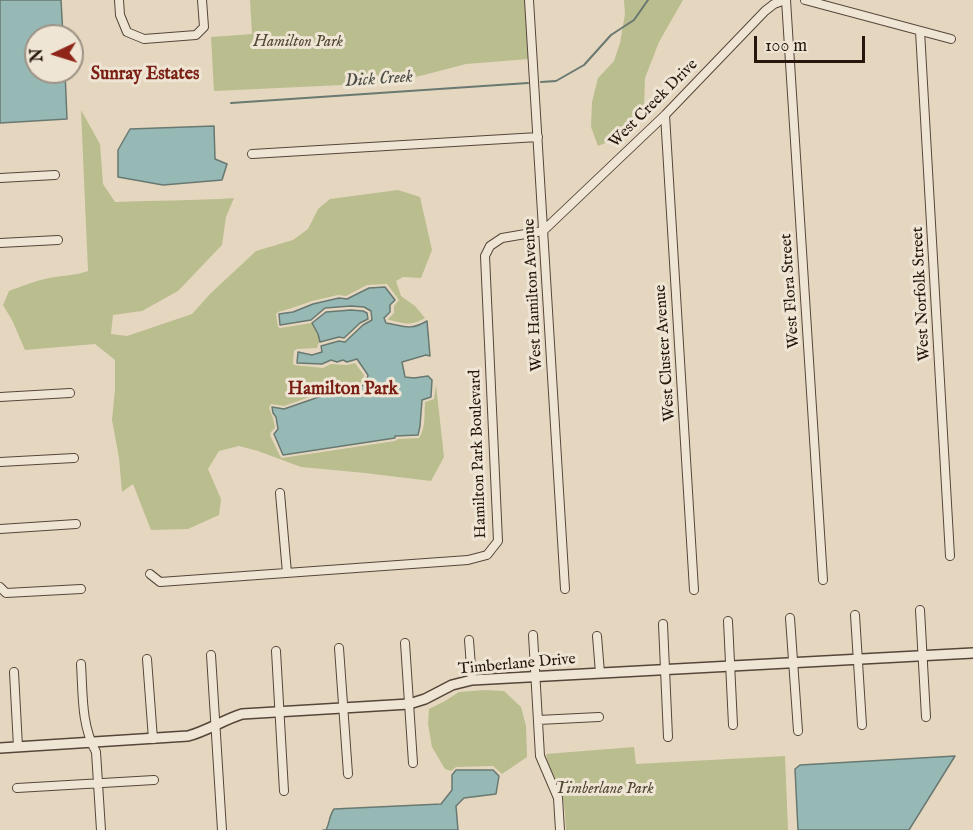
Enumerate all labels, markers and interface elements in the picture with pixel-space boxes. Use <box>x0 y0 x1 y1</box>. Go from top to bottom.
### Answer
north arrow <box>24 24 84 84</box>
scale bar <box>757 24 868 62</box>
park label: Hamilton Park <box>253 33 343 53</box>
text: 100 m <box>765 35 807 58</box>
text: N <box>28 48 48 63</box>
street label: West Creek Drive <box>606 56 702 152</box>
district label: Sunray Estates <box>91 64 199 86</box>
water label: Dick Creek <box>344 67 414 93</box>
street label: West Hamilton Avenue <box>520 218 548 372</box>
street label: West Norfolk Street <box>909 226 935 362</box>
street label: West Flora Street <box>777 233 805 349</box>
street label: West Cluster Avenue <box>652 284 680 422</box>
street label: Hamilton Park Boulevard <box>466 369 492 539</box>
district label: Hamilton Park <box>288 379 398 401</box>
street label: Timberlane Drive <box>457 650 577 680</box>
park label: Timberlane Park <box>554 780 654 800</box>

